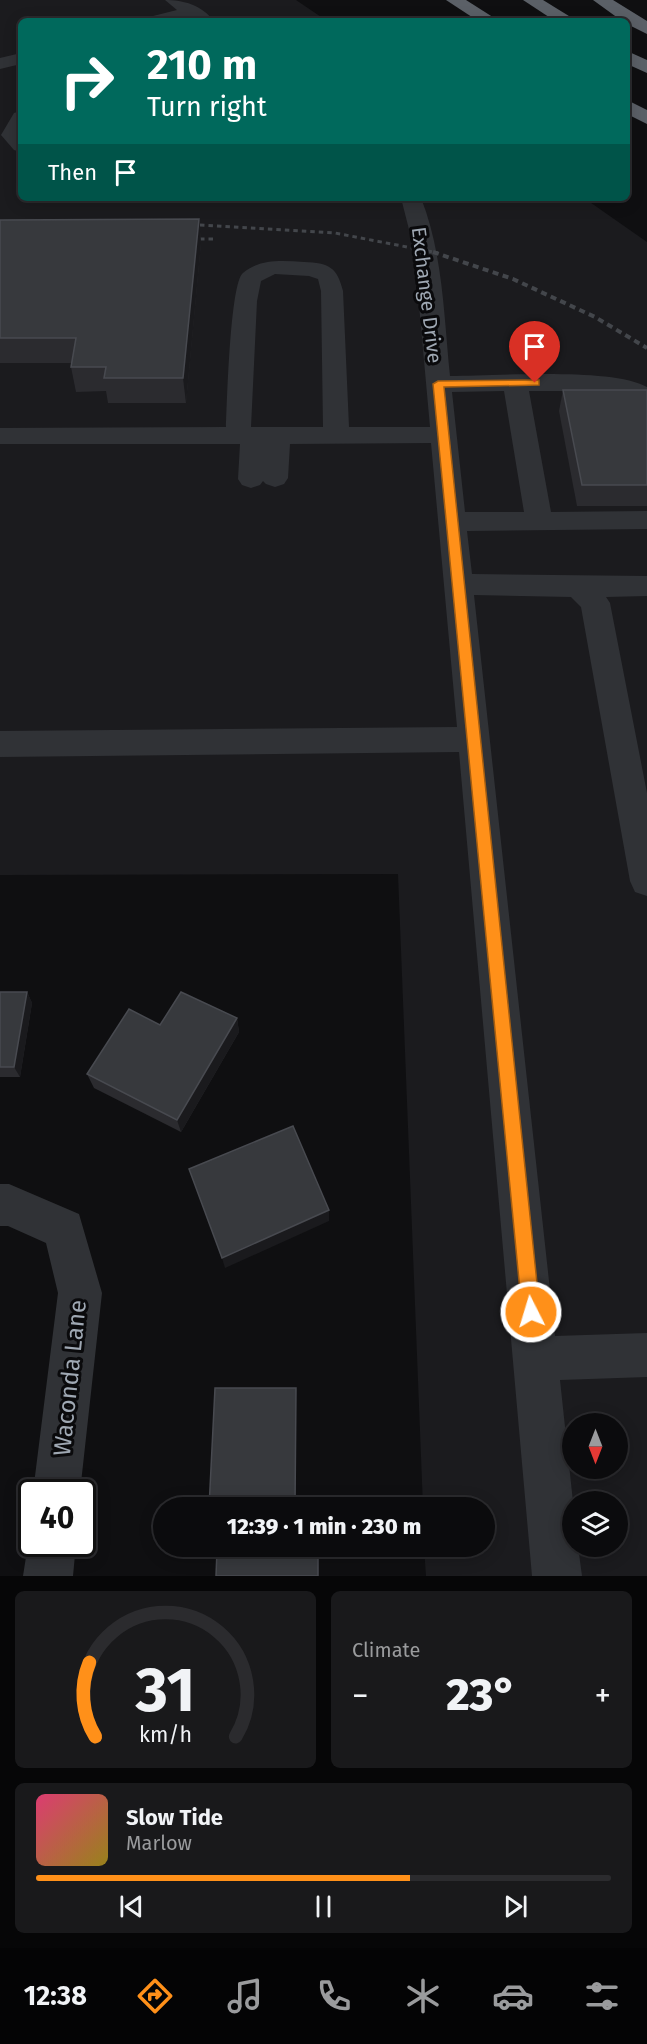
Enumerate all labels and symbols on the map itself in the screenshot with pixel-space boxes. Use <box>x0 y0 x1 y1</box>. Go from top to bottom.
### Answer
street label: Exchange Drive <box>407 225 447 365</box>
pin <box>509 321 560 383</box>
position arrow <box>499 1280 563 1344</box>
street label: Waconda Lane <box>48 1299 92 1457</box>
north arrow <box>562 1413 628 1479</box>
speed limit sign: 40 <box>18 1479 96 1557</box>

